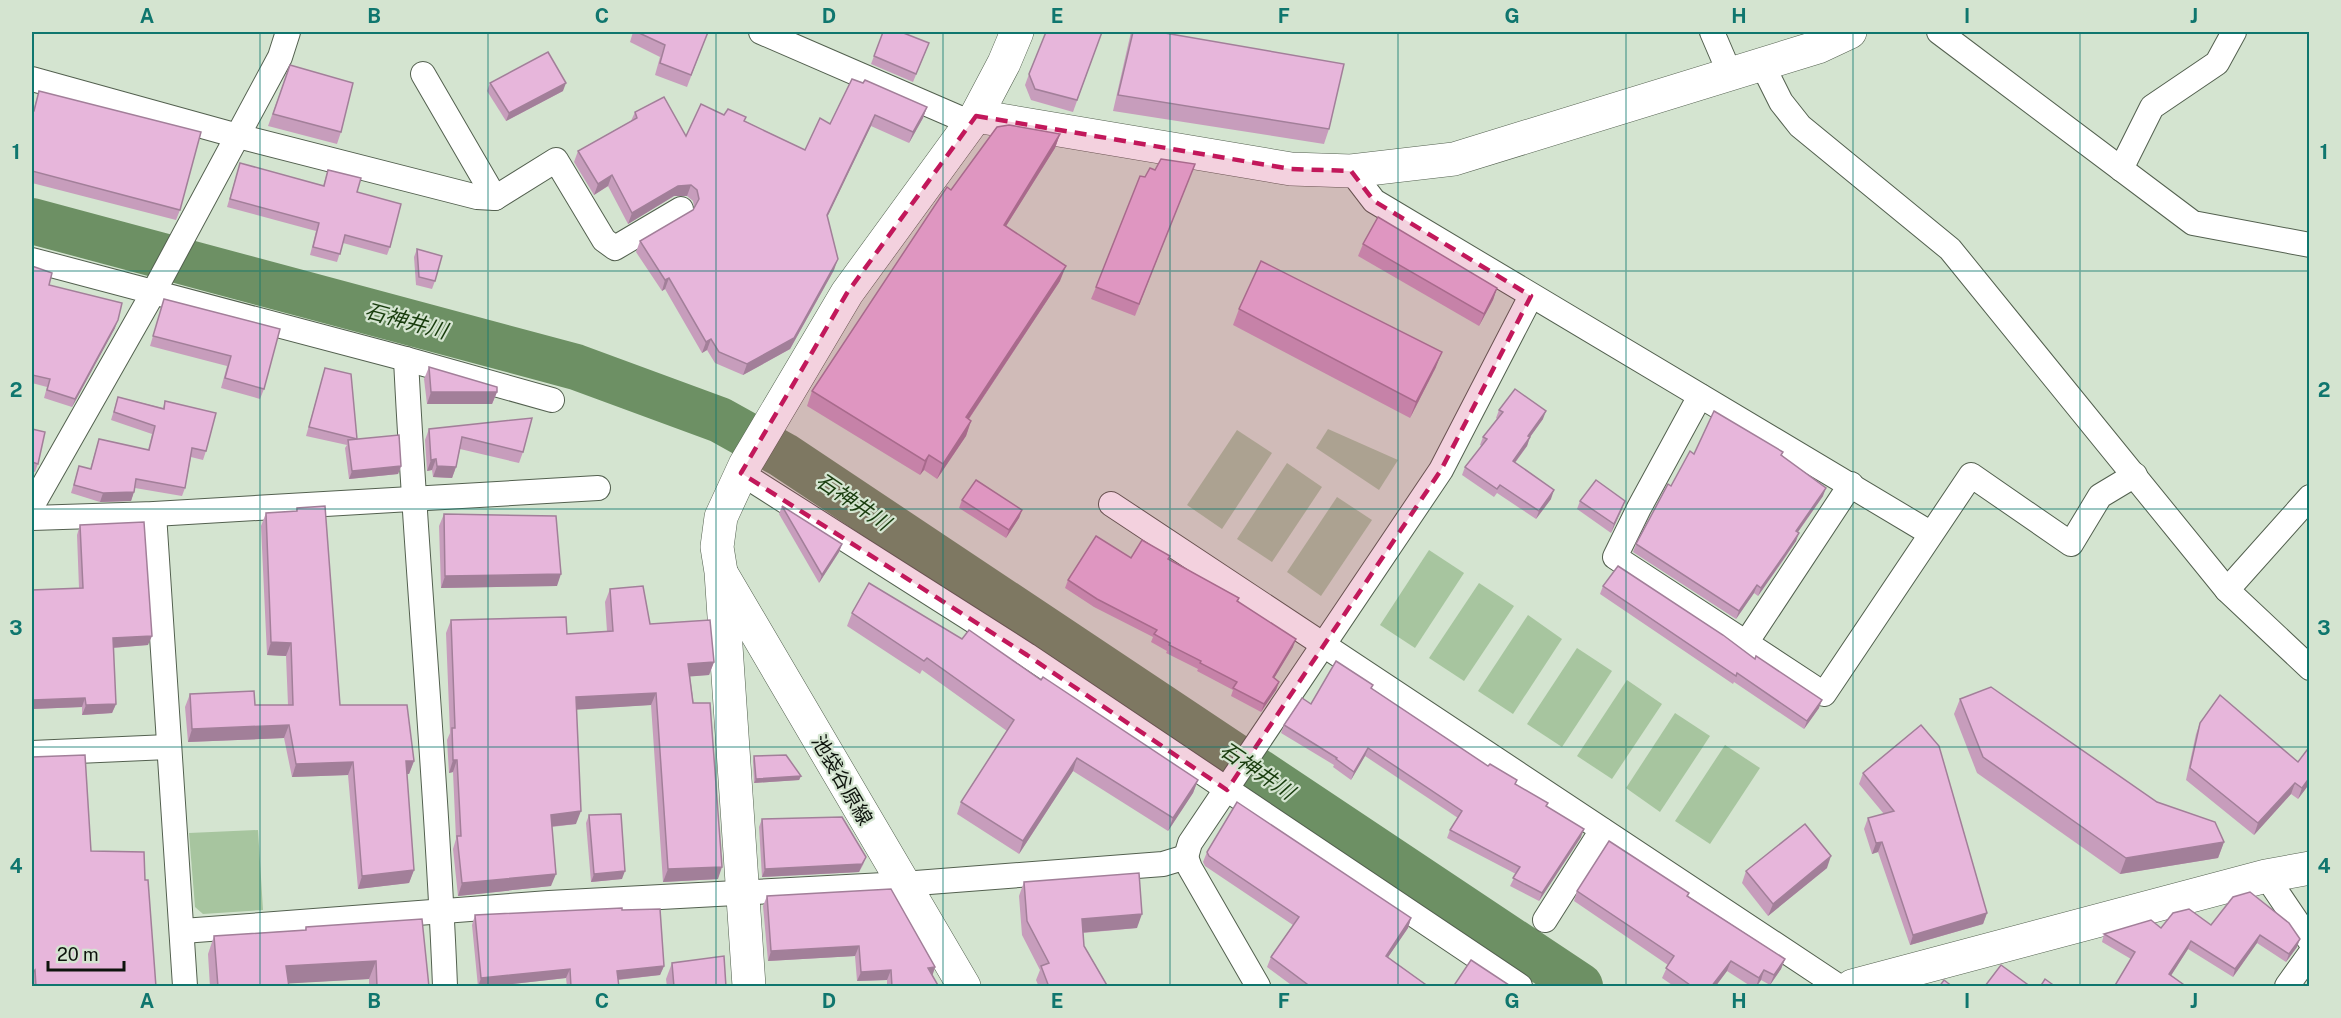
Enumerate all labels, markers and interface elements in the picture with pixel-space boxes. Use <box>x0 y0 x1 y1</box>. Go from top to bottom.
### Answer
text: A <box>140 4 154 28</box>
text: B <box>367 4 381 28</box>
text: C <box>595 4 609 28</box>
text: D <box>822 4 836 28</box>
text: E <box>1051 4 1063 28</box>
text: F <box>1278 4 1290 28</box>
text: G <box>1504 4 1520 28</box>
text: H <box>1731 4 1747 28</box>
text: I <box>1964 4 1970 28</box>
text: J <box>2190 4 2198 28</box>
text: 1 <box>12 140 20 164</box>
text: 1 <box>2320 140 2328 164</box>
water label: 石神井川 <box>362 298 452 344</box>
text: 2 <box>10 378 22 402</box>
text: 2 <box>2318 378 2330 402</box>
water label: 石神井川 <box>811 468 897 537</box>
text: 3 <box>9 616 23 640</box>
text: 3 <box>2317 616 2331 640</box>
street label: 池袋谷原線 <box>807 731 877 829</box>
water label: 石神井川 <box>1215 737 1301 806</box>
text: 4 <box>9 854 23 878</box>
text: 4 <box>2317 854 2331 878</box>
scale bar <box>48 934 124 972</box>
text: 20 m <box>57 944 99 965</box>
text: A <box>140 989 154 1013</box>
text: B <box>367 989 381 1013</box>
text: C <box>595 989 609 1013</box>
text: D <box>822 989 836 1013</box>
text: E <box>1051 989 1063 1013</box>
text: F <box>1278 989 1290 1013</box>
text: G <box>1504 989 1520 1013</box>
text: H <box>1731 989 1747 1013</box>
text: I <box>1964 989 1970 1013</box>
text: J <box>2190 989 2198 1013</box>

